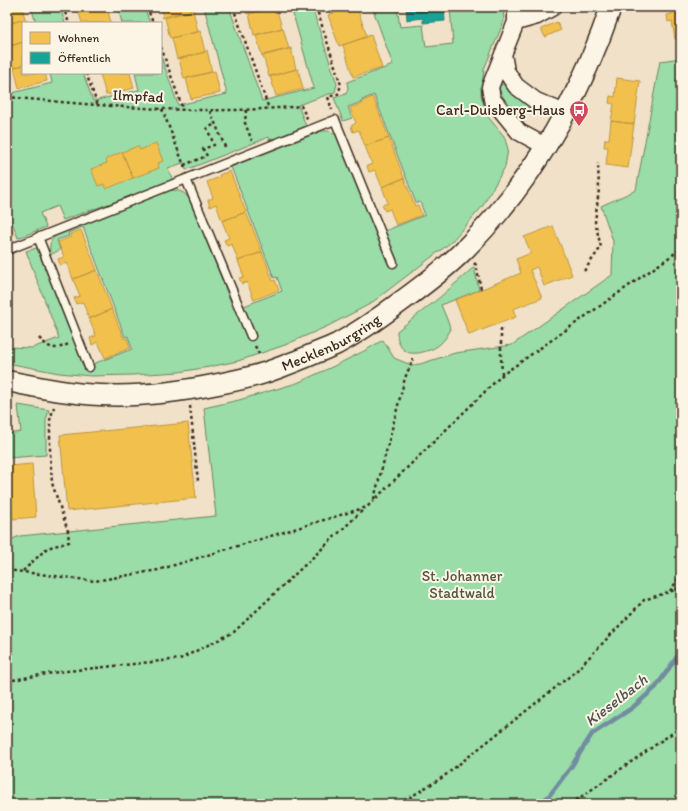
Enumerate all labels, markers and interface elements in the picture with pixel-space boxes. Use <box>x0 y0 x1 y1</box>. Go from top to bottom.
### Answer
legend <box>22 22 162 74</box>
text: Wohnen <box>58 31 100 45</box>
text: Öffentlich <box>58 51 111 65</box>
street label: Ilmpfad <box>112 86 164 106</box>
bus stop icon: Carl-Duisberg-Haus <box>568 99 590 127</box>
place label: Carl-Duisberg-Haus <box>436 101 565 119</box>
street label: Mecklenburgring <box>279 310 384 375</box>
park label: St. Johanner Stadtwald <box>422 567 503 602</box>
water label: Kieselbach <box>581 669 652 730</box>

